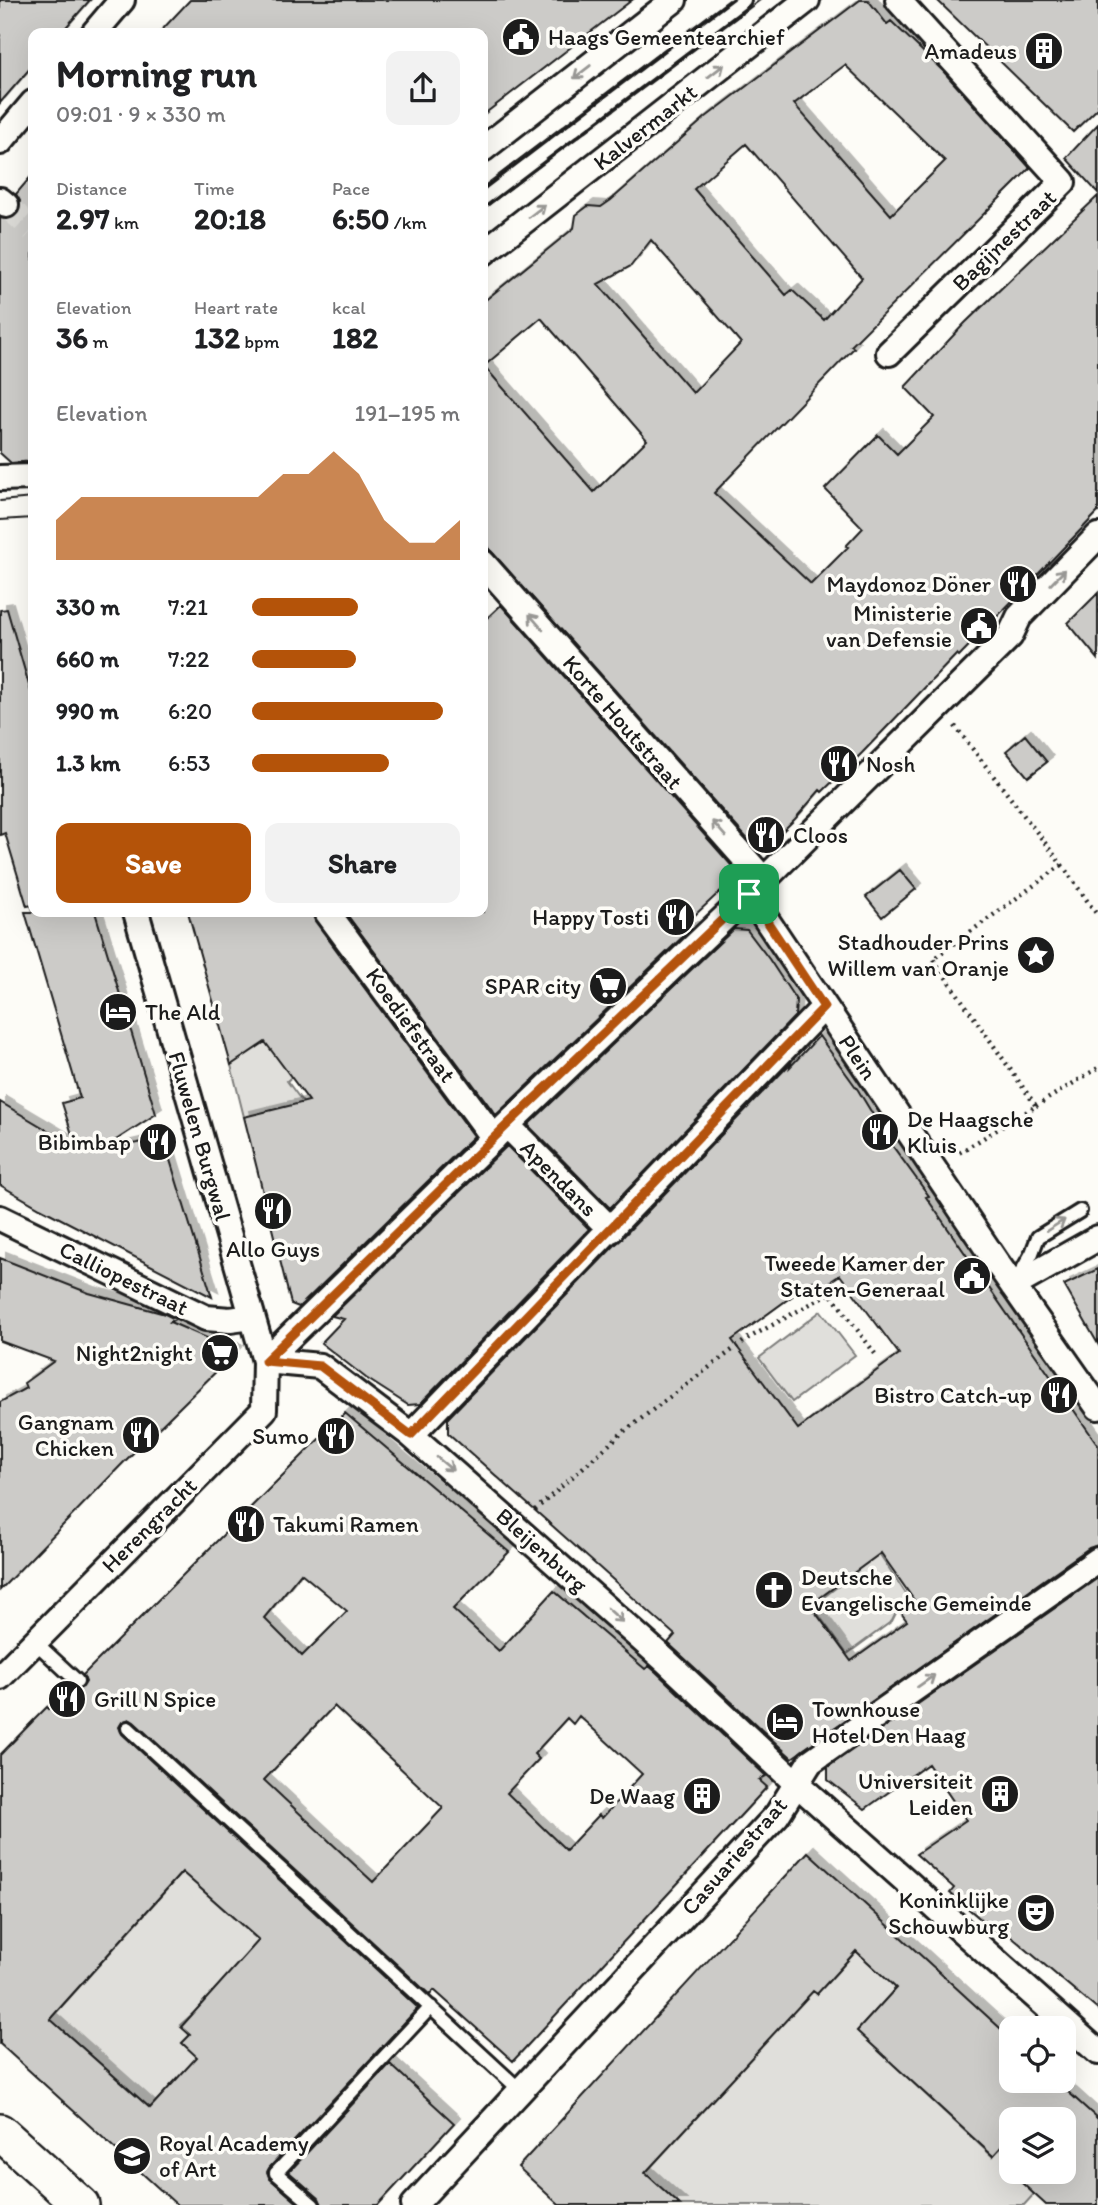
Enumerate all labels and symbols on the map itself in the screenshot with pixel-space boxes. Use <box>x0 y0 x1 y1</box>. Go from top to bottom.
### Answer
public building icon: Haags Gemeentearchief <box>500 16 542 58</box>
place label: Haags Gemeentearchief <box>548 23 785 51</box>
building icon: Amadeus <box>1023 30 1065 72</box>
place label: Amadeus <box>925 37 1017 65</box>
one-way arrow <box>706 64 725 79</box>
one-way arrow <box>573 65 591 80</box>
street label: Kalvermarkt <box>587 78 703 176</box>
street label: Bagijnestraat <box>946 183 1062 297</box>
one-way arrow <box>527 204 545 219</box>
restaurant icon: Maydonoz Döner <box>997 563 1039 605</box>
one-way arrow <box>1050 569 1067 586</box>
place label: Maydonoz Döner <box>826 570 991 598</box>
place label: Ministerie van Defensie <box>826 599 952 653</box>
public building icon: Ministerie van Defensie <box>958 605 1000 647</box>
one-way arrow <box>527 614 544 631</box>
street label: Korte Houtstraat <box>557 649 689 795</box>
restaurant icon: Nosh <box>818 743 860 785</box>
place label: Nosh <box>866 750 916 778</box>
restaurant icon: Cloos <box>745 814 787 856</box>
one-way arrow <box>711 821 727 839</box>
place label: Cloos <box>793 821 848 849</box>
pin <box>719 864 779 924</box>
restaurant icon: Happy Tosti <box>655 896 697 938</box>
place label: Happy Tosti <box>532 903 649 931</box>
place label: Stadhouder Prins Willem van Oranje <box>828 928 1009 982</box>
place icon: Stadhouder Prins Willem van Oranje <box>1015 934 1057 976</box>
street label: Koediefstraat <box>360 962 462 1088</box>
supermarket icon: SPAR city <box>587 965 629 1007</box>
place label: SPAR city <box>485 972 581 1000</box>
hotel icon: The Ald <box>97 991 139 1033</box>
place label: The Ald <box>145 998 221 1026</box>
street label: Plein <box>833 1029 883 1085</box>
street label: Fluwelen Burgwal <box>162 1048 238 1224</box>
place label: De Haagsche Kluis <box>907 1105 1034 1159</box>
restaurant icon: De Haagsche Kluis <box>859 1111 901 1153</box>
restaurant icon: Bibimbap <box>137 1121 179 1163</box>
place label: Bibimbap <box>38 1128 131 1156</box>
street label: Apendans <box>515 1134 603 1222</box>
restaurant icon: Allo Guys <box>252 1190 294 1232</box>
one-way arrow <box>1045 1218 1065 1232</box>
street label: Calliopestraat <box>55 1235 193 1321</box>
place label: Allo Guys <box>226 1235 320 1263</box>
place label: Tweede Kamer der Staten-Generaal <box>764 1249 945 1303</box>
public building icon: Tweede Kamer der Staten-Generaal <box>951 1255 993 1297</box>
supermarket icon: Night2night <box>199 1332 241 1374</box>
place label: Night2night <box>76 1339 193 1367</box>
restaurant icon: Bistro Catch-up <box>1038 1374 1080 1416</box>
place label: Bistro Catch-up <box>874 1381 1032 1409</box>
place label: Gangnam Chicken <box>18 1408 114 1462</box>
restaurant icon: Gangnam Chicken <box>120 1414 162 1456</box>
restaurant icon: Sumo <box>315 1415 357 1457</box>
place label: Sumo <box>252 1422 309 1450</box>
one-way arrow <box>436 1456 454 1472</box>
street label: Herengracht <box>95 1471 203 1579</box>
street label: Bleijenburg <box>491 1502 594 1598</box>
restaurant icon: Takumi Ramen <box>225 1503 267 1545</box>
place label: Takumi Ramen <box>273 1510 419 1538</box>
place label: Deutsche Evangelische Gemeinde <box>801 1563 1032 1617</box>
church icon: Deutsche Evangelische Gemeinde <box>753 1569 795 1611</box>
one-way arrow <box>606 1607 623 1624</box>
one-way arrow <box>916 1674 935 1688</box>
restaurant icon: Grill N Spice <box>46 1678 88 1720</box>
place label: Grill N Spice <box>94 1685 216 1713</box>
place label: Townhouse Hotel Den Haag <box>812 1695 966 1749</box>
hotel icon: Townhouse Hotel Den Haag <box>764 1701 806 1743</box>
place label: Universiteit Leiden <box>858 1767 973 1821</box>
building icon: Universiteit Leiden <box>979 1773 1021 1815</box>
building icon: De Waag <box>681 1775 723 1817</box>
place label: De Waag <box>589 1782 675 1810</box>
street label: Casuariestraat <box>675 1791 793 1921</box>
place label: Koninklijke Schouwburg <box>888 1886 1009 1940</box>
theatre icon: Koninklijke Schouwburg <box>1015 1892 1057 1934</box>
place label: Royal Academy of Art <box>159 2129 309 2183</box>
school or university icon: Royal Academy of Art <box>111 2135 153 2177</box>

